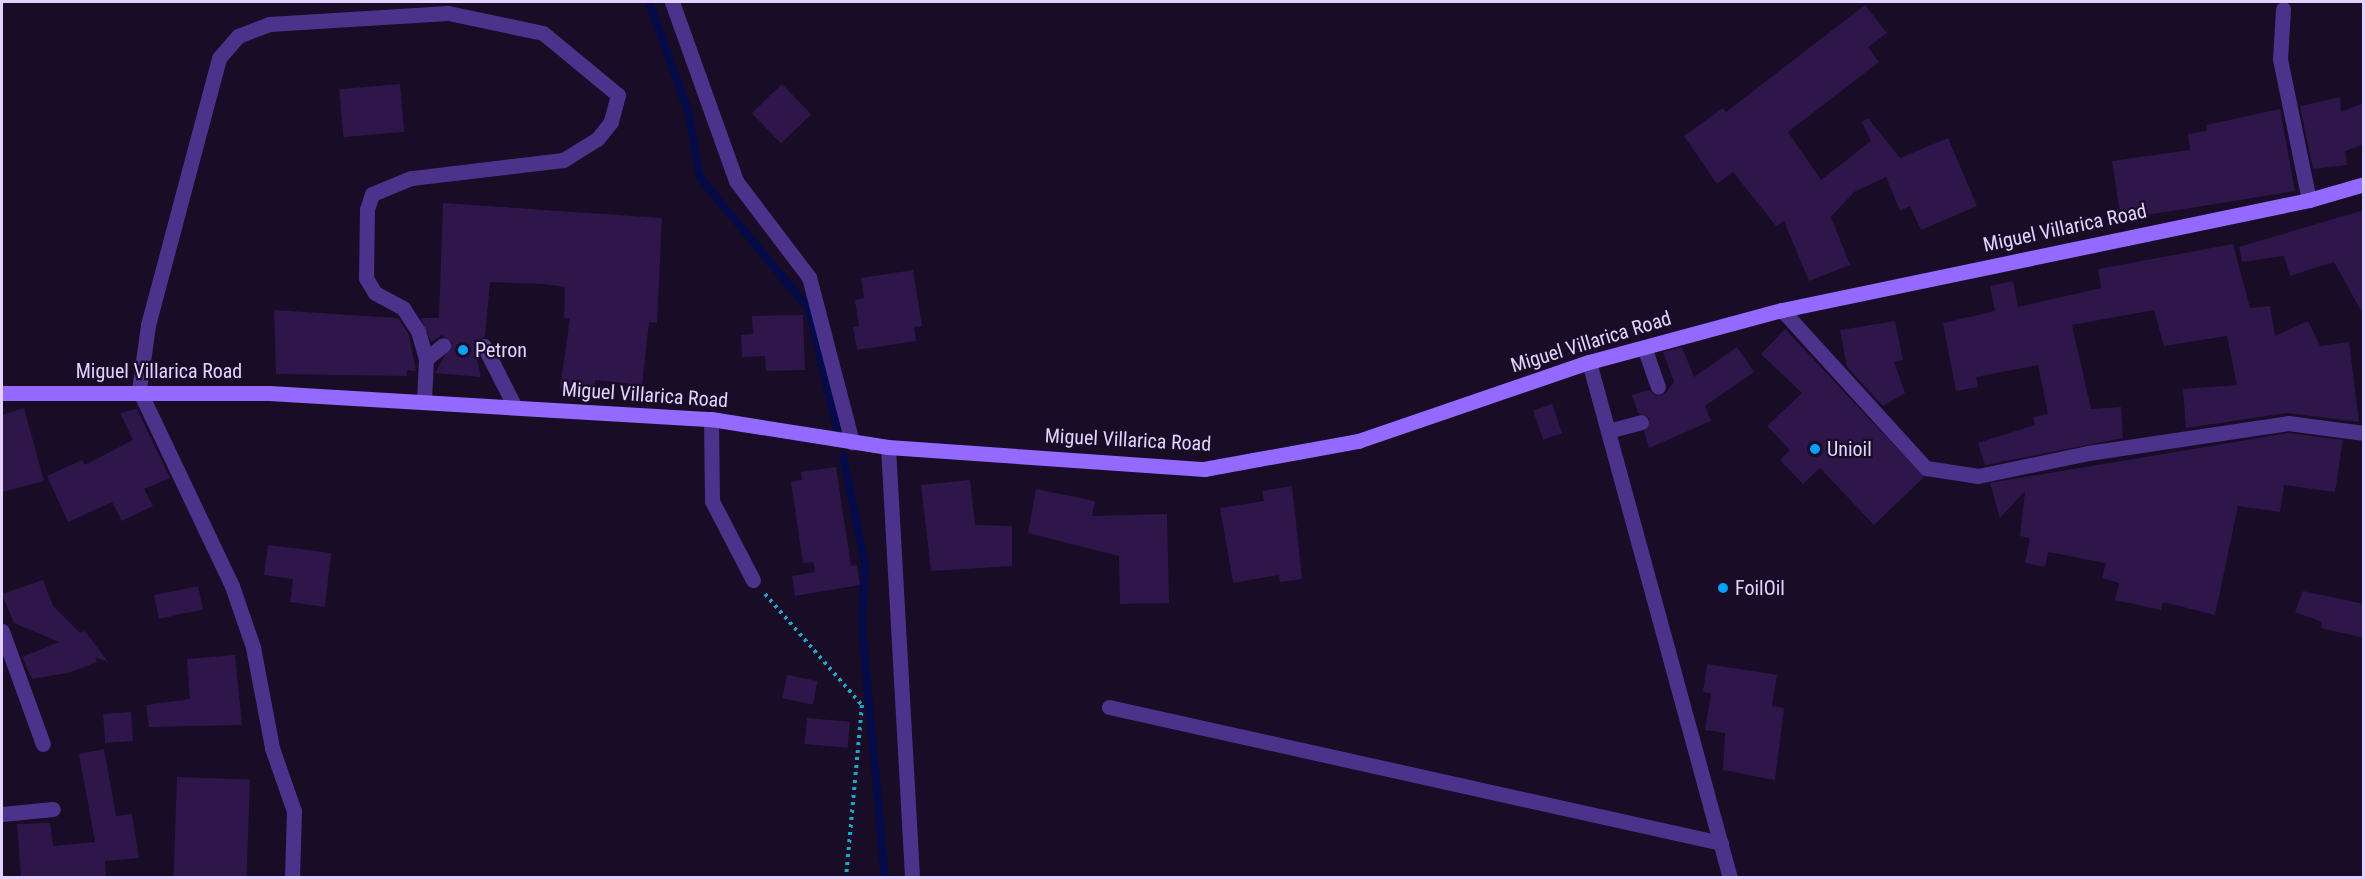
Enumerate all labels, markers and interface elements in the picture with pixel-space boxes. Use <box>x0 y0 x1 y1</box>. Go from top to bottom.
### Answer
street label: Miguel Villarica Road <box>1981 199 2149 257</box>
street label: Miguel Villarica Road <box>1508 306 1674 378</box>
place label: Petron <box>475 338 527 362</box>
marker: Petron <box>456 343 470 357</box>
street label: Miguel Villarica Road <box>76 359 242 383</box>
street label: Miguel Villarica Road <box>561 377 729 413</box>
street label: Miguel Villarica Road <box>1044 424 1212 456</box>
place label: Unioil <box>1827 437 1872 461</box>
marker: Unioil <box>1808 442 1822 456</box>
place label: FoilOil <box>1735 576 1785 600</box>
marker: FoilOil <box>1716 581 1730 595</box>

